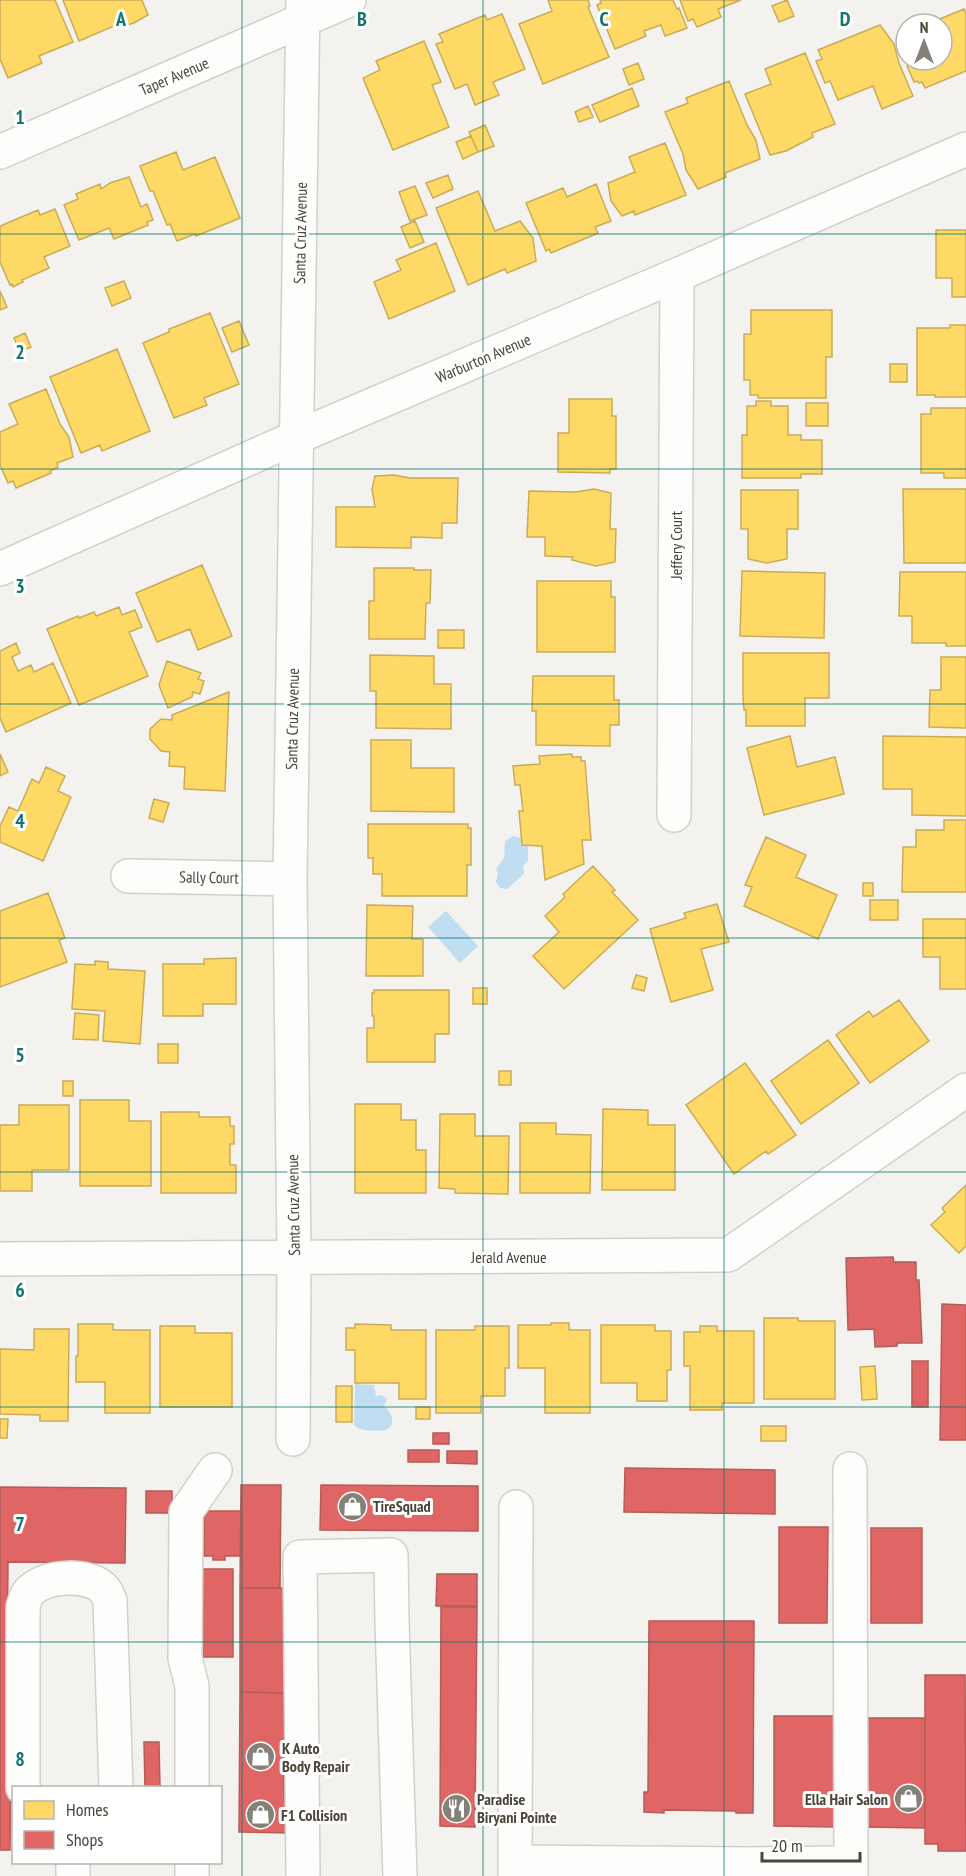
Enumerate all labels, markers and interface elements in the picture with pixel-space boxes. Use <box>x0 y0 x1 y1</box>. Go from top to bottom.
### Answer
text: A <box>115 6 127 32</box>
text: B <box>357 6 367 32</box>
text: C <box>599 6 609 32</box>
text: D <box>840 6 851 32</box>
north arrow <box>894 12 954 72</box>
text: N <box>920 17 928 37</box>
street label: Taper Avenue <box>136 52 212 100</box>
text: 1 <box>15 104 25 130</box>
street label: Santa Cruz Avenue <box>289 182 311 284</box>
street label: Warburton Avenue <box>432 329 534 387</box>
text: 2 <box>15 339 25 365</box>
street label: Jeffery Court <box>666 510 686 580</box>
text: 3 <box>15 573 25 599</box>
street label: Santa Cruz Avenue <box>281 668 303 770</box>
text: 4 <box>15 808 25 834</box>
street label: Sally Court <box>179 866 240 888</box>
text: 5 <box>15 1042 25 1068</box>
street label: Santa Cruz Avenue <box>282 1154 304 1256</box>
street label: Jerald Avenue <box>470 1247 547 1267</box>
text: 6 <box>15 1277 25 1303</box>
shop icon: TireSquad <box>336 1490 368 1522</box>
place label: TireSquad <box>373 1496 431 1516</box>
text: 7 <box>15 1511 25 1537</box>
place label: K Auto Body Repair <box>282 1738 350 1776</box>
shop icon: K Auto Body Repair <box>245 1741 277 1773</box>
text: 8 <box>15 1746 25 1772</box>
shop icon: Ella Hair Salon <box>893 1783 925 1815</box>
legend <box>12 1786 222 1864</box>
place label: Paradise Biryani Pointe <box>477 1789 557 1827</box>
place label: Ella Hair Salon <box>805 1789 888 1809</box>
restaurant icon: Paradise Biryani Pointe <box>440 1792 472 1824</box>
text: Homes <box>66 1798 109 1821</box>
shop icon: F1 Collision <box>244 1799 276 1831</box>
place label: F1 Collision <box>281 1805 347 1825</box>
scale bar <box>762 1825 860 1863</box>
text: Shops <box>66 1828 103 1851</box>
text: 20 m <box>771 1834 803 1857</box>

